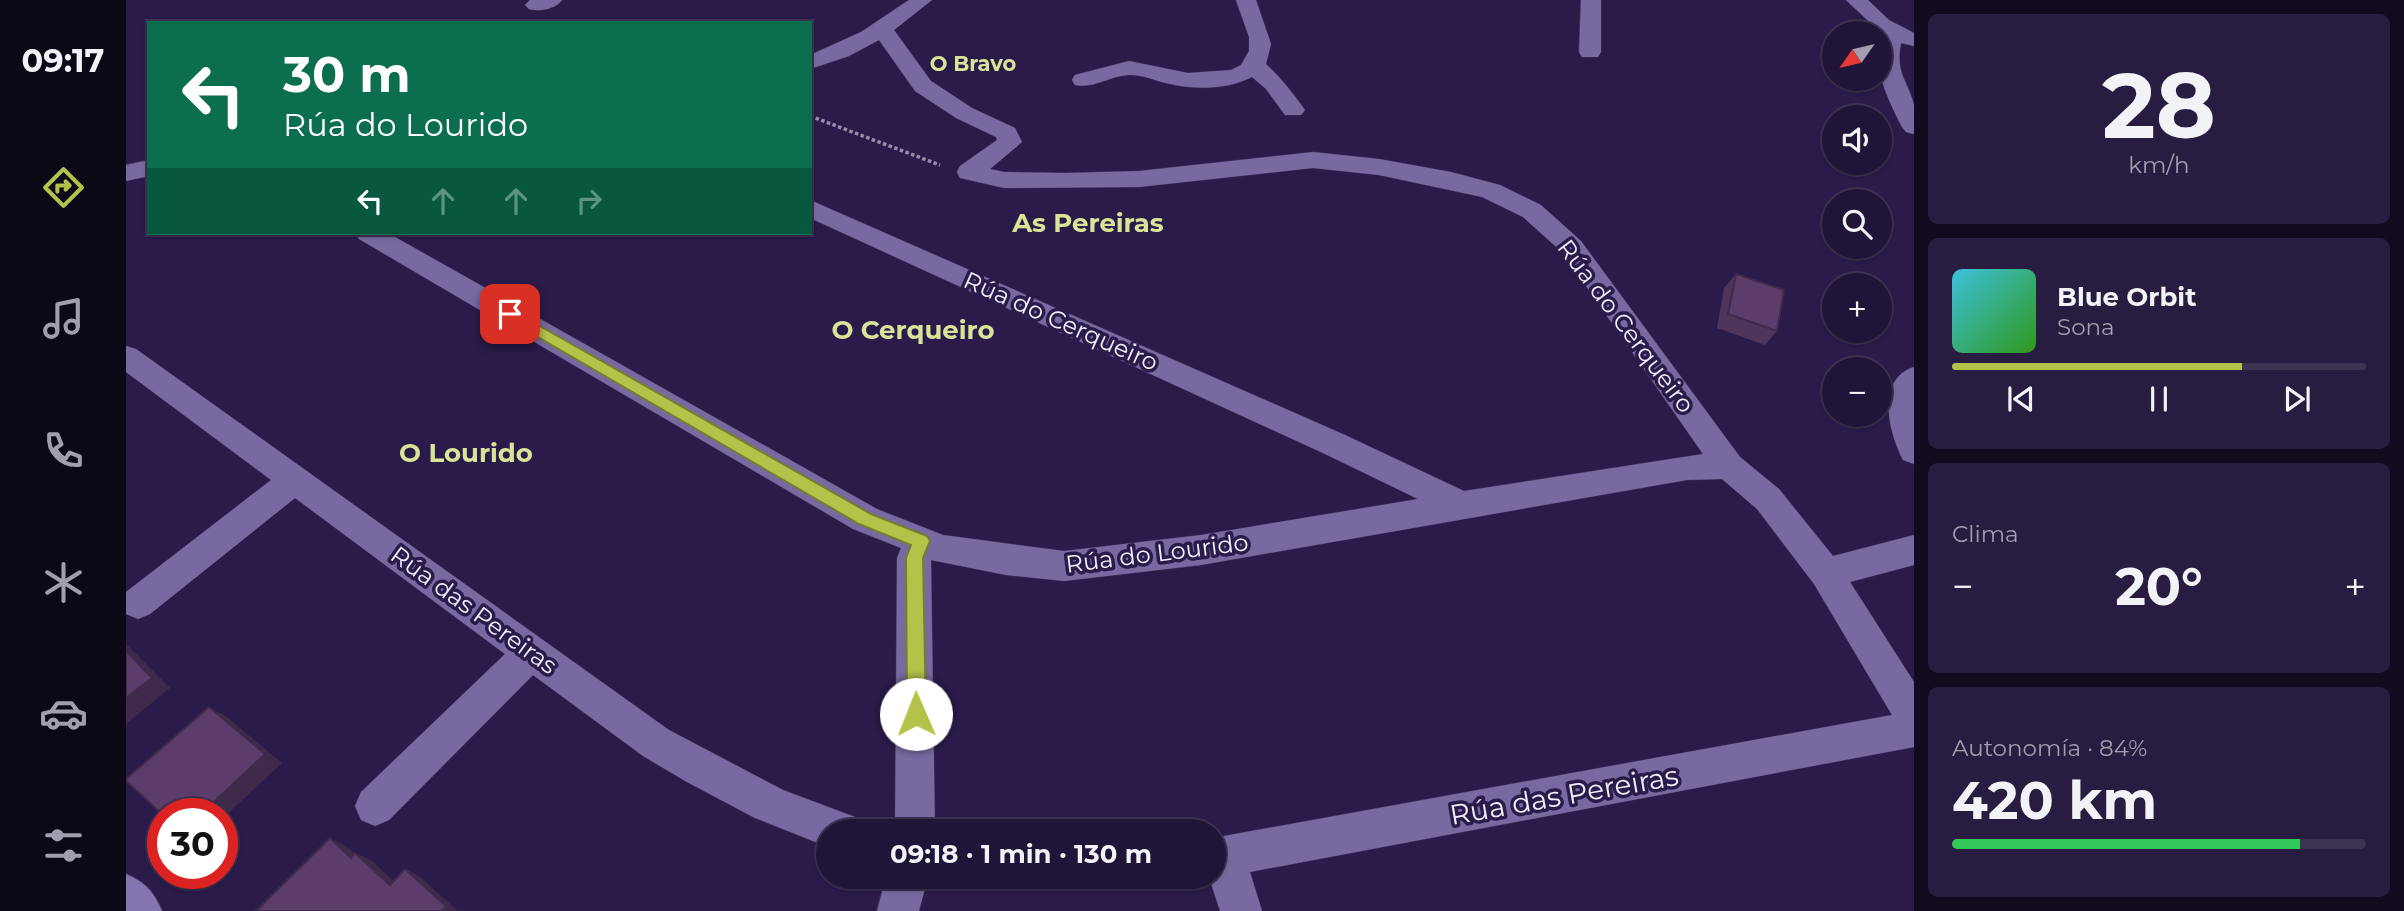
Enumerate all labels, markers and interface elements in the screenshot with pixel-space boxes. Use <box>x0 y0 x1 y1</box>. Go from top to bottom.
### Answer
north arrow <box>1822 21 1892 91</box>
map controls <box>1822 21 1892 427</box>
text: 09:17 <box>22 41 104 80</box>
text: 30 m <box>283 45 411 104</box>
icon: left <box>168 49 259 140</box>
text: 28 <box>2102 50 2216 161</box>
district label: O Bravo <box>930 51 1017 76</box>
text: Rúa do Lourido <box>283 105 528 144</box>
button: sound <box>1822 105 1892 175</box>
text: km/h <box>2128 151 2190 179</box>
icon: directions <box>39 163 88 212</box>
icon: left <box>351 182 389 220</box>
icon: ahead <box>424 182 462 220</box>
icon: ahead <box>497 182 535 220</box>
icon: right <box>570 182 608 220</box>
button: search <box>1822 189 1892 259</box>
district label: As Pereiras <box>1011 207 1164 239</box>
street label: Rúa do Cerqueiro <box>1551 234 1701 418</box>
street label: Rúa do Cerqueiro <box>959 265 1163 377</box>
button: + <box>1822 273 1892 343</box>
text: Blue Orbit <box>2057 281 2196 313</box>
pin <box>480 284 540 344</box>
icon: music <box>39 294 88 343</box>
icon: arrive <box>491 295 529 333</box>
text: Sona <box>2057 313 2115 341</box>
district label: O Cerqueiro <box>831 314 995 346</box>
button: − <box>1822 357 1892 427</box>
icon: previous <box>2002 380 2040 418</box>
icon: pause <box>2140 380 2178 418</box>
icon: next <box>2278 380 2316 418</box>
icon: phone <box>39 426 88 475</box>
district label: O Lourido <box>399 437 533 469</box>
text: Clima <box>1952 520 2019 548</box>
street label: Rúa do Lourido <box>1064 527 1250 579</box>
street label: Rúa das Pereiras <box>385 540 563 680</box>
text: 20° <box>2115 555 2203 618</box>
icon: climate <box>39 558 88 607</box>
text: − <box>1952 563 1974 610</box>
text: + <box>2344 563 2366 610</box>
position arrow <box>879 677 953 751</box>
icon: car <box>39 689 88 738</box>
text: Autonomía · 84% <box>1952 734 2147 762</box>
street label: Rúa das Pereiras <box>1447 758 1681 832</box>
text: 420 km <box>1952 769 2157 832</box>
speed limit sign: 30 <box>147 798 238 889</box>
icon: filters <box>39 821 88 870</box>
text: 09:18 · 1 min · 130 m <box>890 838 1152 870</box>

